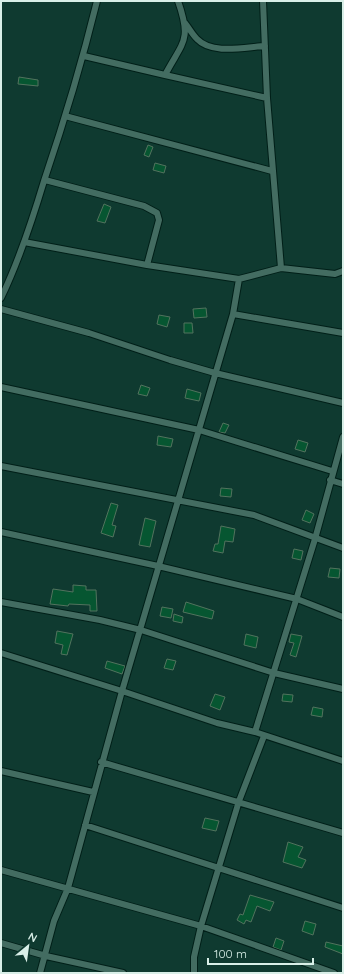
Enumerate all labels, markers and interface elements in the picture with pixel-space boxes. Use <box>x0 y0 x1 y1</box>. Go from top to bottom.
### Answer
north arrow <box>8 926 48 966</box>
text: N <box>26 929 40 945</box>
scale bar <box>208 940 313 966</box>
text: 100 m <box>214 946 247 961</box>

